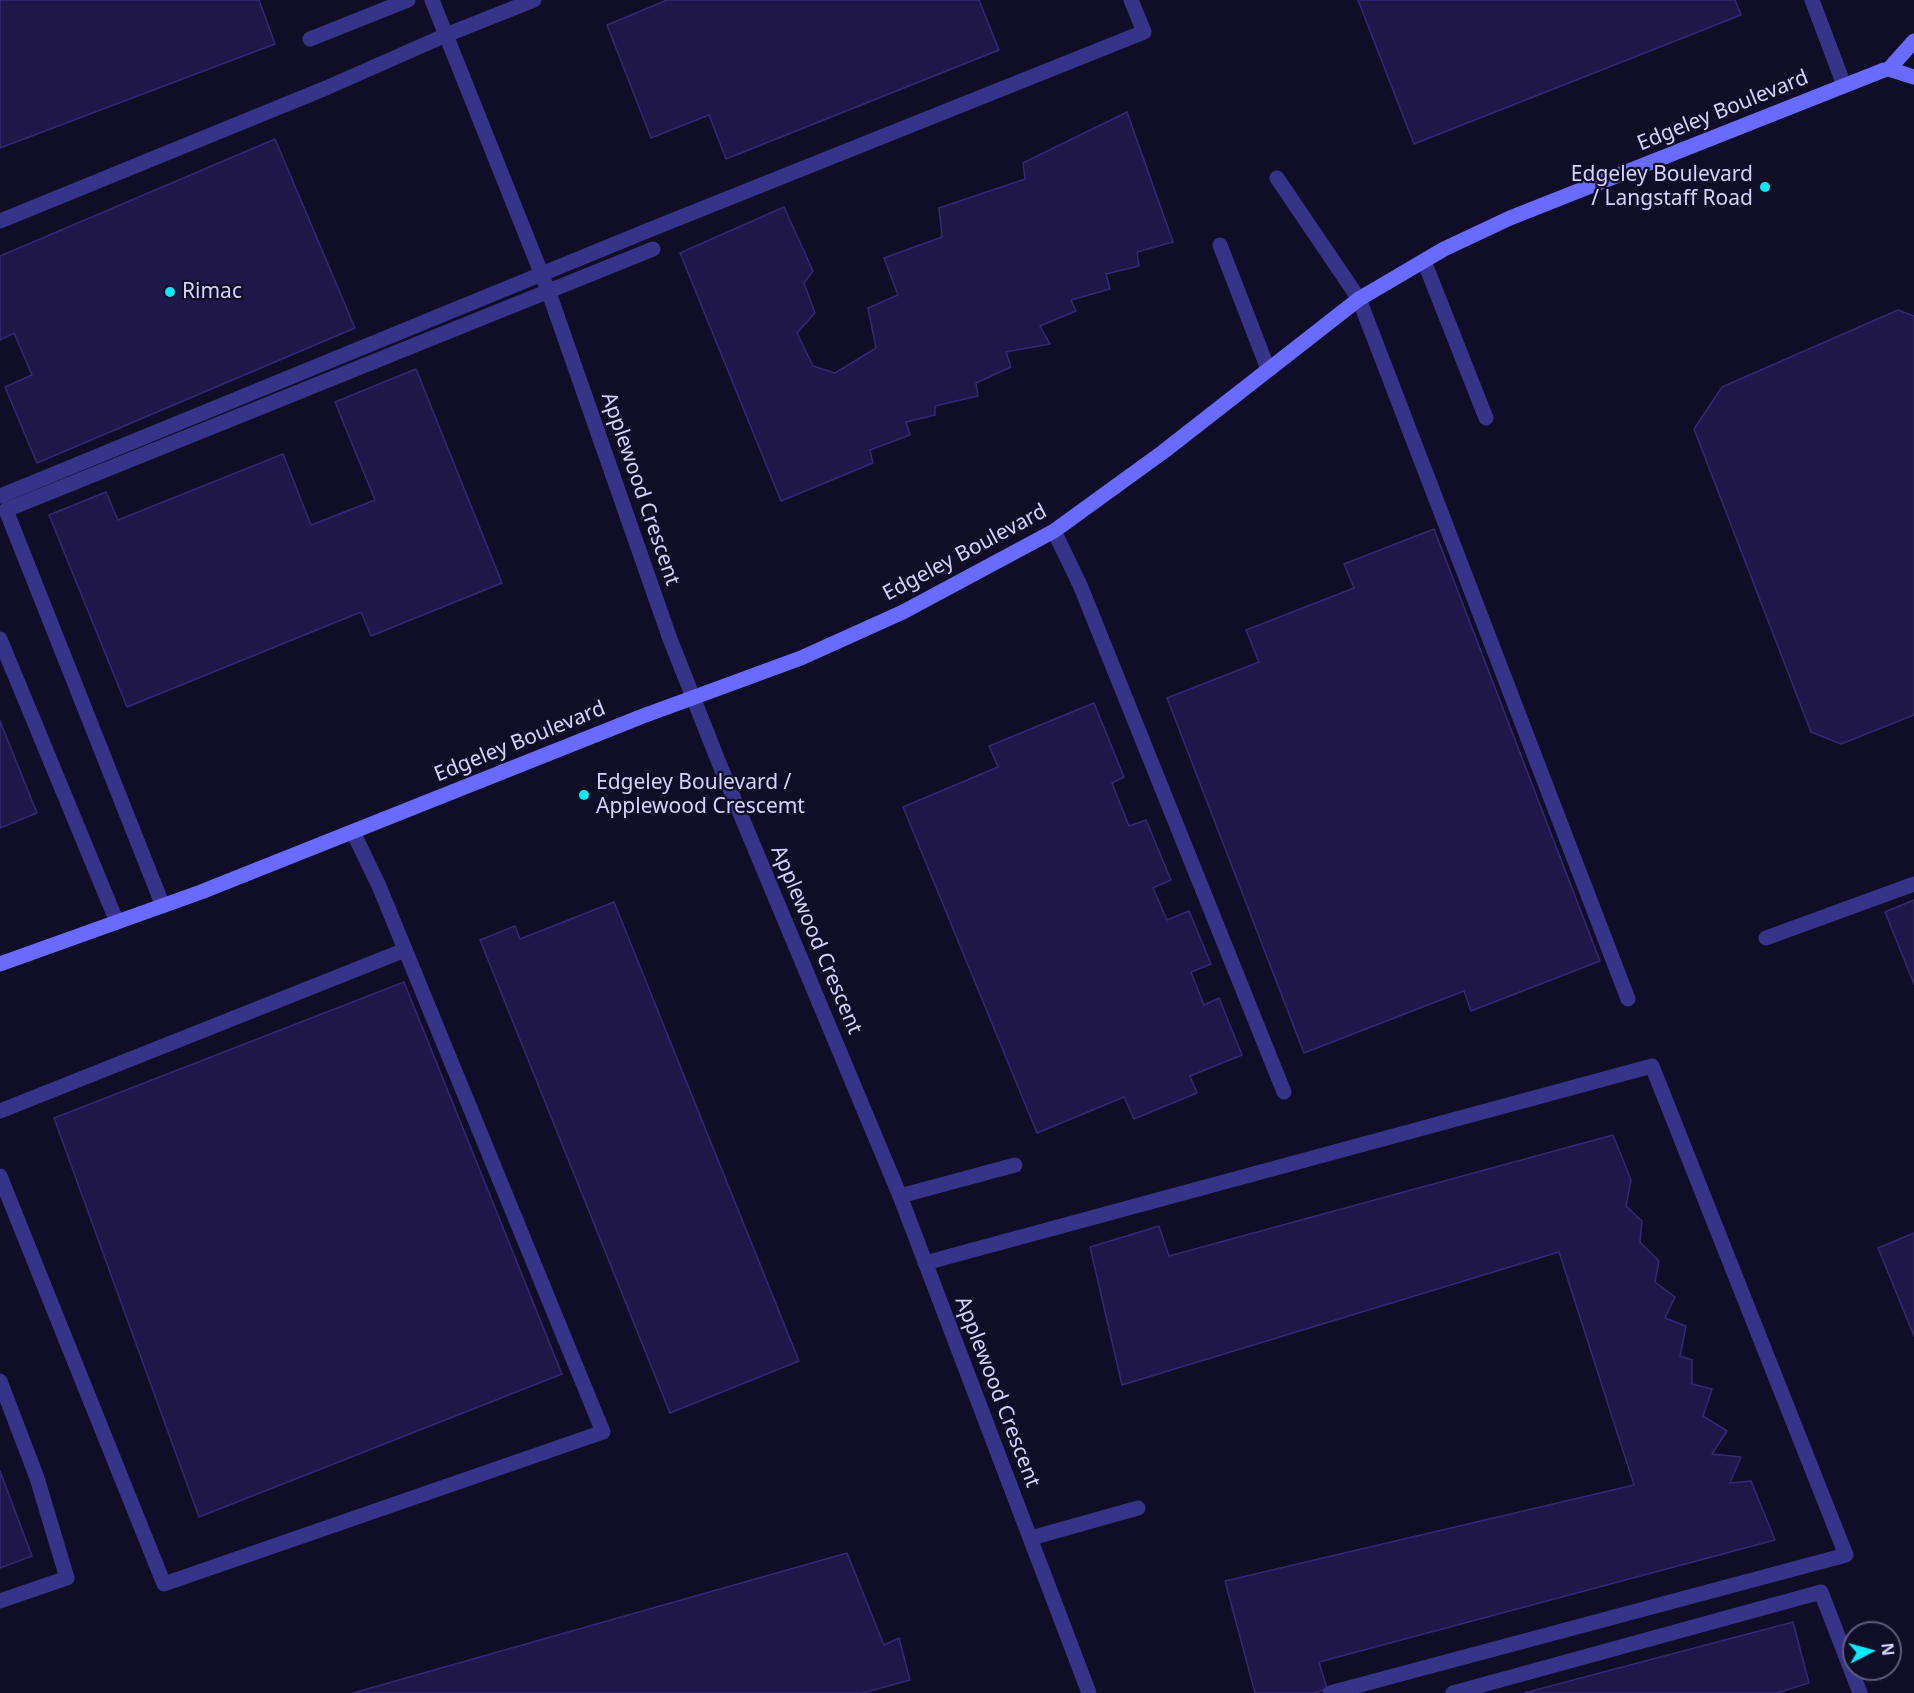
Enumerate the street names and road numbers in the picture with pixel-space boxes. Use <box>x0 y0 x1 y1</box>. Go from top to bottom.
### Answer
street label: Edgeley Boulevard <box>1634 65 1812 157</box>
street label: Applewood Crescent <box>595 389 685 589</box>
street label: Edgeley Boulevard <box>879 499 1051 607</box>
street label: Edgeley Boulevard <box>431 696 609 788</box>
street label: Applewood Crescent <box>765 842 867 1038</box>
street label: Applewood Crescent <box>949 1293 1045 1491</box>

